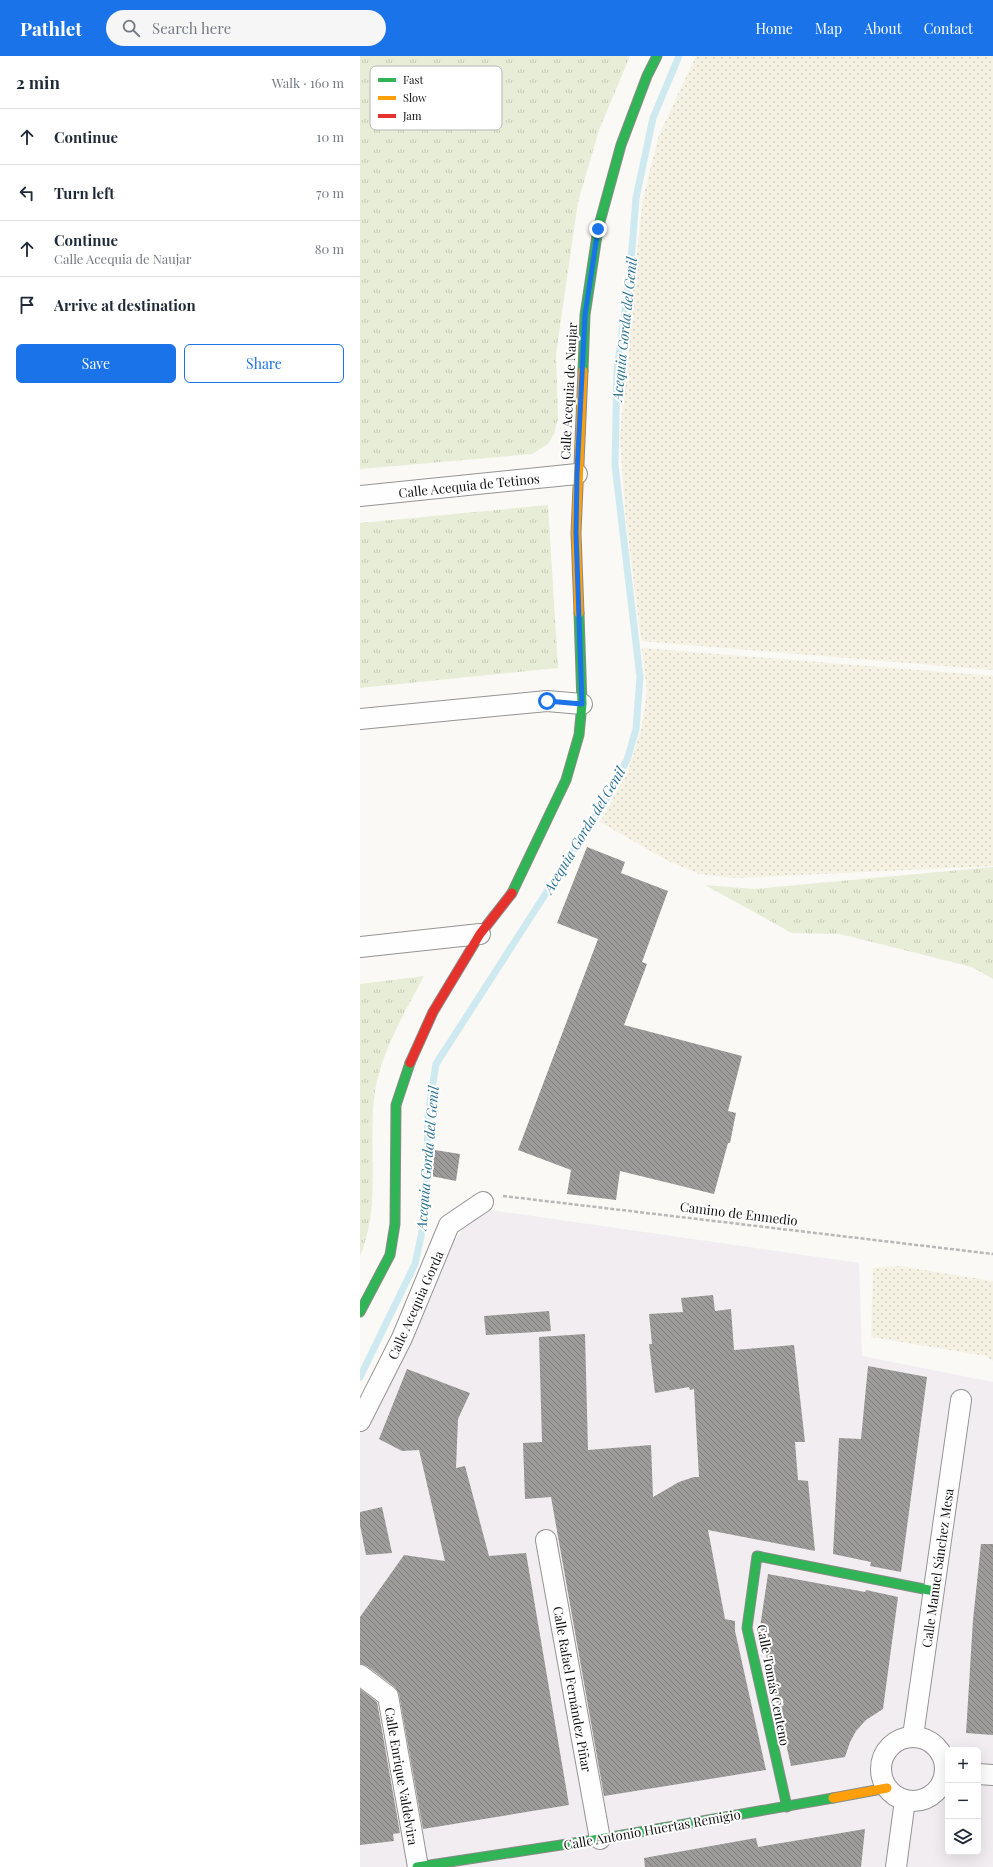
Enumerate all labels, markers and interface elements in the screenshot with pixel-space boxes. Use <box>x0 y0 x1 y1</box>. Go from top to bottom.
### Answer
search box <box>106 10 386 46</box>
text: Pathlet <box>20 15 82 41</box>
icon: search <box>120 17 142 39</box>
text: Search here <box>152 18 231 38</box>
text: Home <box>755 19 793 38</box>
text: Map <box>815 19 842 38</box>
text: About <box>864 19 902 38</box>
text: Contact <box>924 19 973 38</box>
legend <box>370 66 502 130</box>
text: 2 min <box>16 71 60 93</box>
text: Fast <box>403 72 423 87</box>
text: Walk · 160 m <box>272 74 344 91</box>
text: Slow <box>403 90 427 105</box>
text: Jam <box>402 108 422 123</box>
icon: ahead <box>16 126 38 148</box>
text: Continue <box>54 127 118 147</box>
text: 10 m <box>317 128 344 145</box>
icon: left <box>16 182 38 204</box>
text: Turn left <box>54 183 115 203</box>
text: 70 m <box>316 184 344 201</box>
route end <box>589 220 607 238</box>
text: Continue <box>54 230 118 250</box>
icon: ahead <box>16 238 38 260</box>
text: 80 m <box>315 240 344 257</box>
text: Calle Acequia de Naujar <box>54 250 191 267</box>
water label: Acequia Gorda del Genil <box>607 255 641 404</box>
icon: arrive <box>16 294 38 316</box>
text: Arrive at destination <box>54 295 196 315</box>
street label: Calle Acequia de Naujar <box>556 322 580 460</box>
button: Save <box>16 344 176 383</box>
button: Share <box>184 344 344 383</box>
street label: Calle Acequia de Tetinos <box>398 469 541 501</box>
route start <box>538 692 556 710</box>
water label: Acequia Gorda del Genil <box>538 762 630 899</box>
water label: Acequia Gorda del Genil <box>411 1084 443 1233</box>
street label: Camino de Enmedio <box>679 1197 799 1229</box>
street label: Calle Acequia Gorda <box>383 1248 447 1362</box>
street label: Calle Manuel Sánchez Mesa <box>917 1487 957 1649</box>
street label: Calle Rafael Fernández Piñar <box>550 1605 596 1774</box>
street label: Calle Tomás Centeno <box>754 1623 794 1747</box>
street label: Calle Enrique Valdelvira <box>381 1706 423 1847</box>
map controls <box>945 1747 981 1855</box>
button: + <box>945 1747 981 1783</box>
button: − <box>945 1783 981 1819</box>
street label: Calle Antonio Huertas Remigio <box>562 1805 742 1853</box>
button: layers <box>945 1819 981 1855</box>

